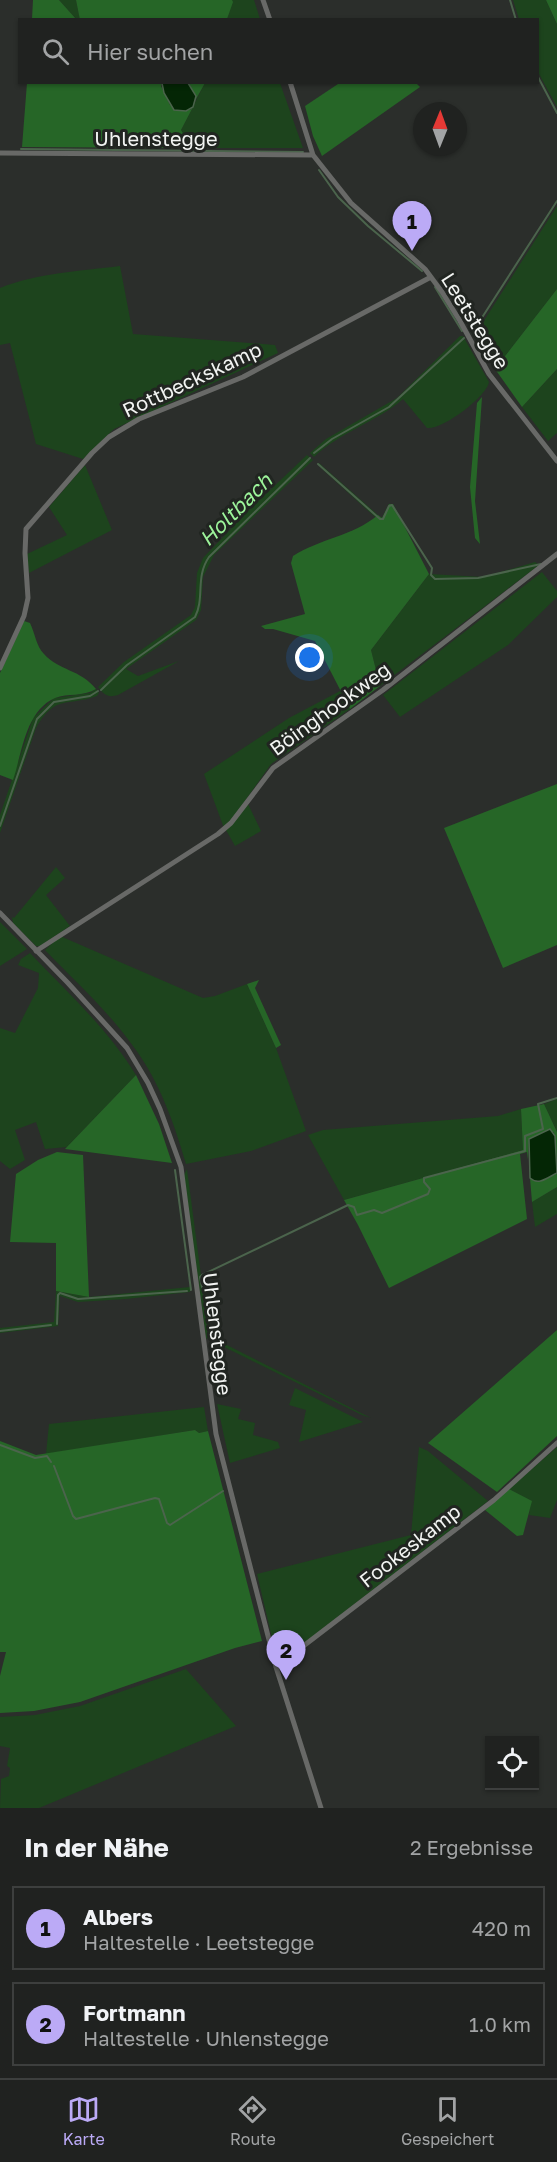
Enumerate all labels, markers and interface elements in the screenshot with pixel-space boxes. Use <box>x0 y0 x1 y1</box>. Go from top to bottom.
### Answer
search box <box>18 18 539 84</box>
icon: search <box>39 35 72 68</box>
text: Hier suchen <box>87 38 213 65</box>
north arrow <box>413 102 467 156</box>
street label: Uhlenstegge <box>94 126 218 150</box>
pin: 1 <box>392 202 432 251</box>
street label: Leetstegge <box>437 268 515 373</box>
street label: Rottbeckskamp <box>118 336 265 422</box>
water label: Holtbach <box>193 467 278 551</box>
your location <box>295 643 324 672</box>
street label: Böinghookweg <box>264 656 394 760</box>
street label: Uhlenstegge <box>199 1271 237 1397</box>
street label: Fookeskamp <box>354 1498 465 1592</box>
pin: 2 <box>266 1630 306 1680</box>
map controls <box>485 1736 539 1790</box>
button: locate <box>485 1736 539 1790</box>
text: In der Nähe <box>24 1832 169 1863</box>
text: 2 Ergebnisse <box>410 1835 533 1859</box>
text: Albers <box>83 1903 153 1930</box>
text: 1 <box>40 1916 51 1940</box>
text: 420 m <box>472 1916 531 1940</box>
text: Haltestelle · Leetstegge <box>83 1930 314 1954</box>
text: Fortmann <box>83 1999 186 2026</box>
text: 2 <box>39 2012 52 2036</box>
text: 1.0 km <box>469 2012 531 2036</box>
text: Haltestelle · Uhlenstegge <box>83 2026 329 2050</box>
tab: Karte <box>63 2093 105 2149</box>
tab: Route <box>230 2093 276 2149</box>
tab: Gespeichert <box>401 2093 494 2149</box>

